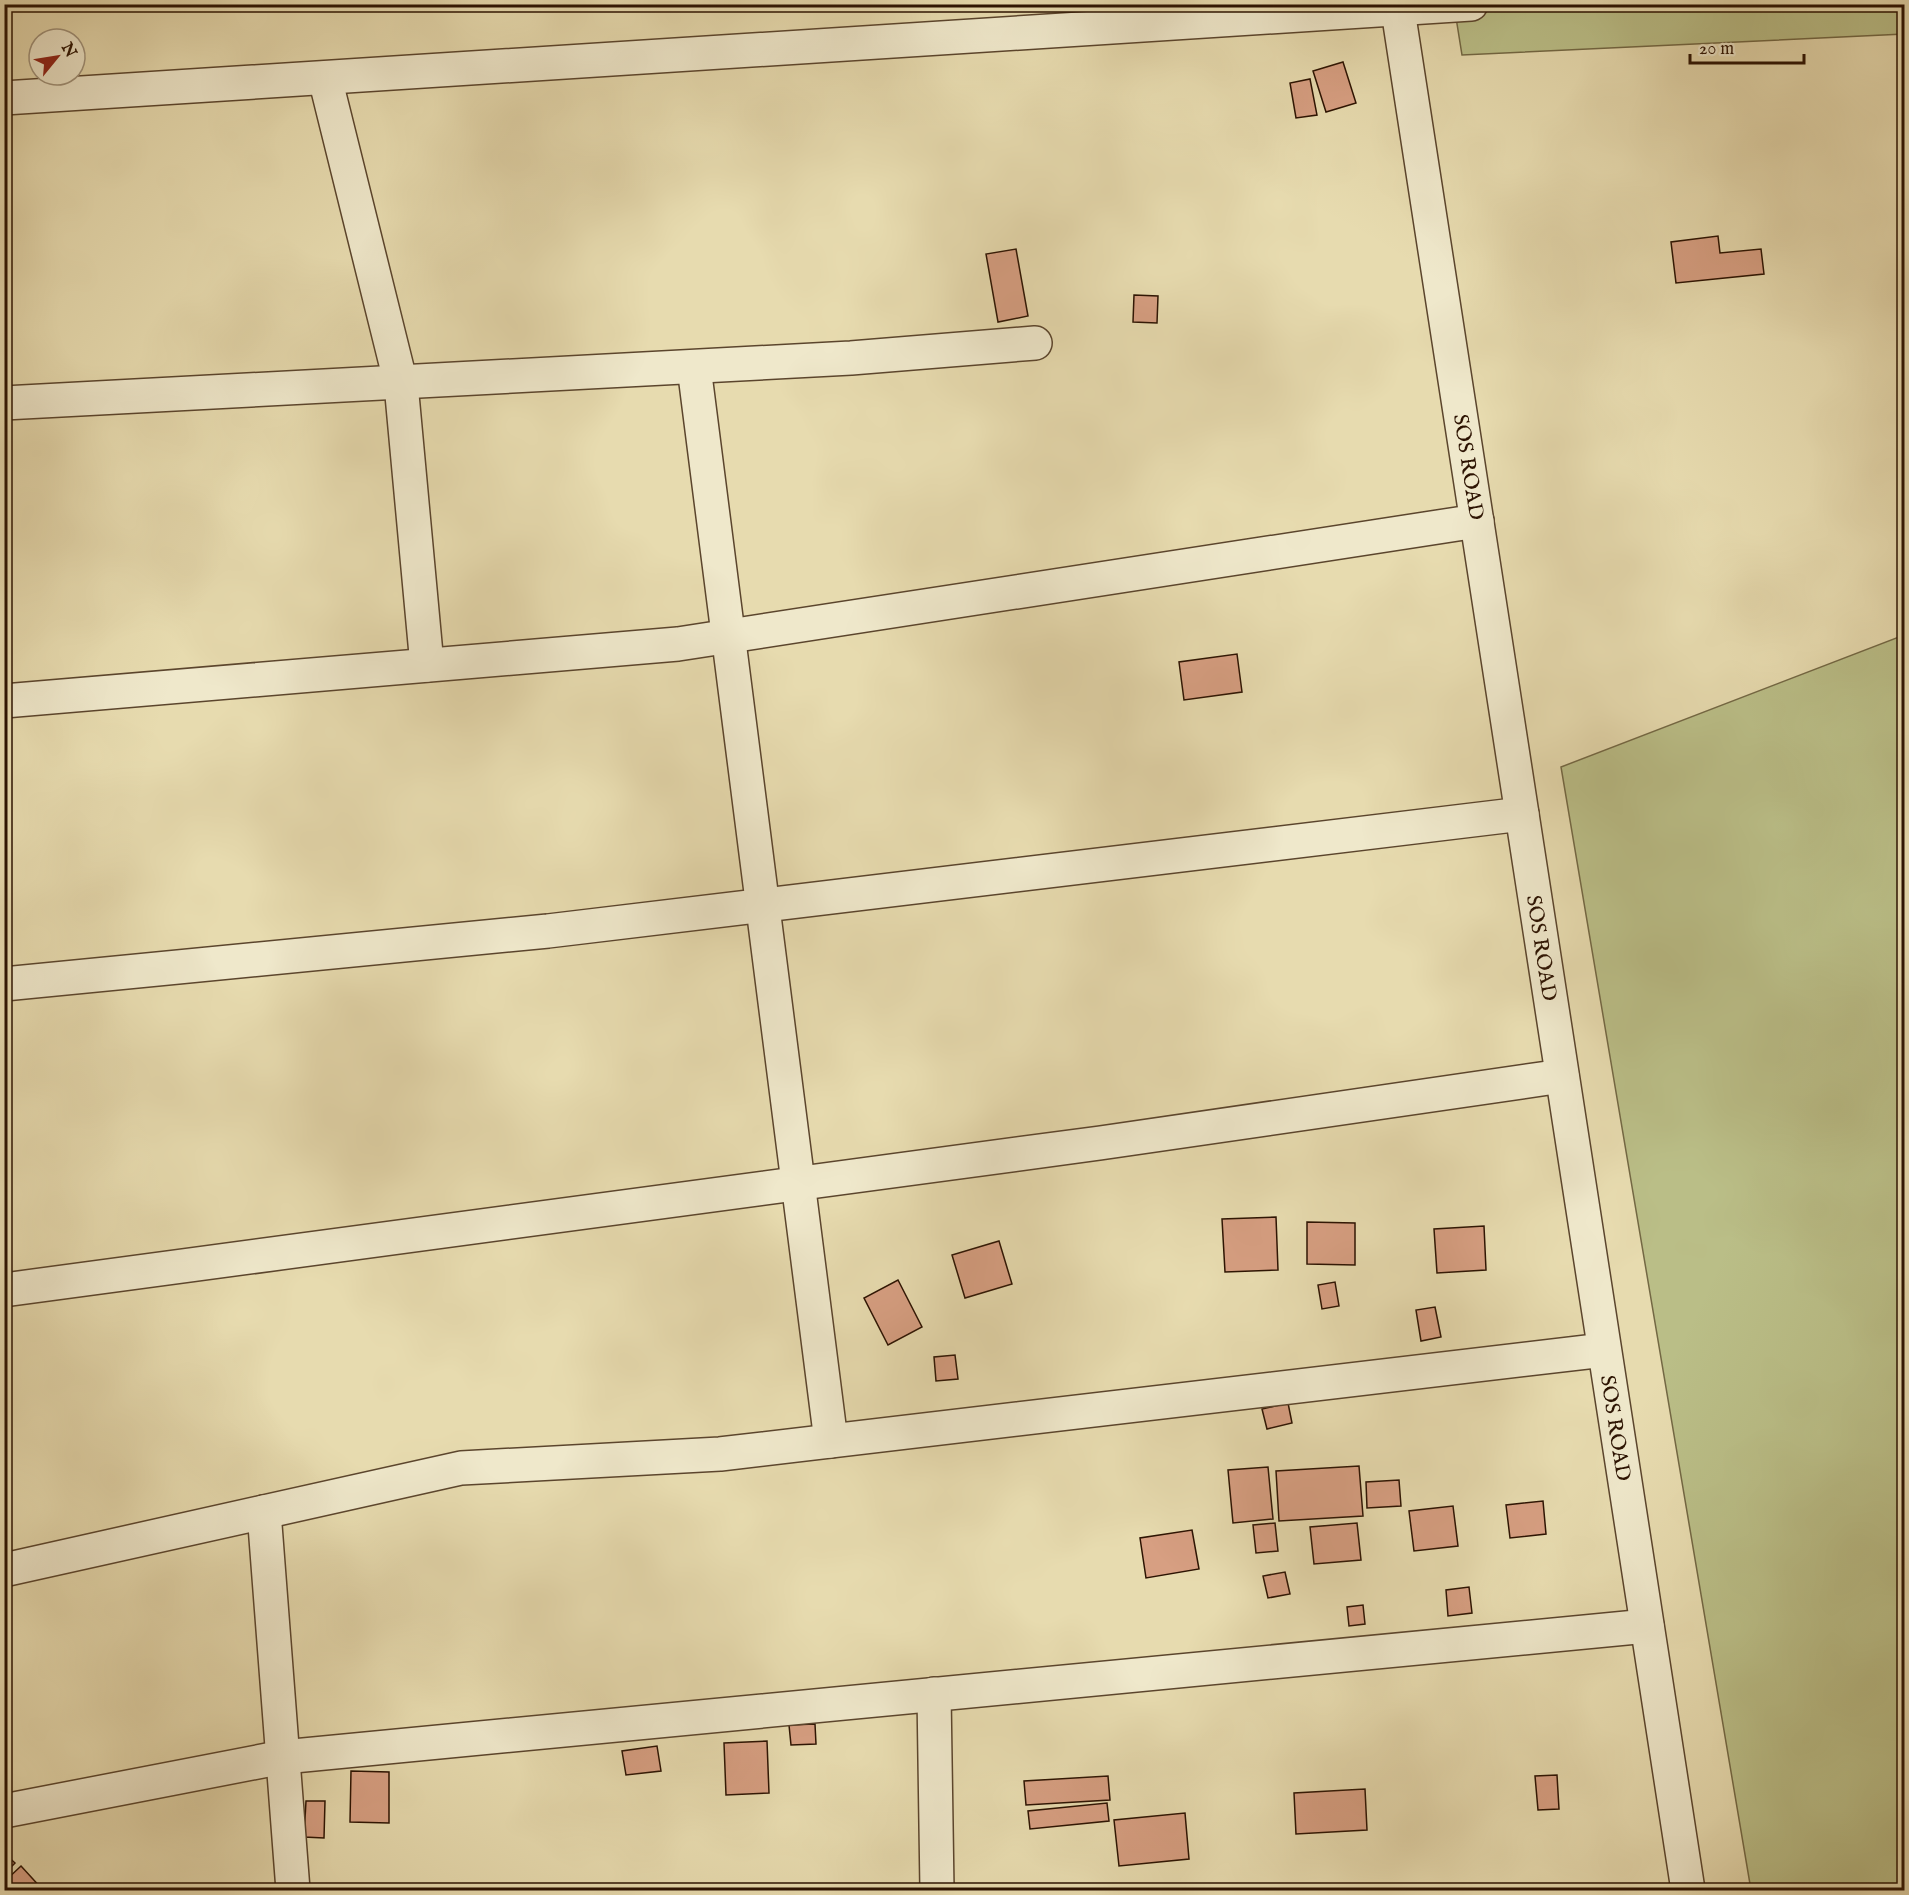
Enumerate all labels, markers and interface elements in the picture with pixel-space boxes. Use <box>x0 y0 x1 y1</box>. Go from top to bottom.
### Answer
north arrow <box>27 27 87 87</box>
scale bar <box>1690 27 1804 65</box>
text: 20 m <box>1699 38 1734 61</box>
text: N <box>56 39 80 62</box>
street label: SOS ROAD <box>1446 412 1489 522</box>
street label: SOS ROAD <box>1519 893 1562 1003</box>
street label: SOS ROAD <box>1593 1373 1636 1483</box>

